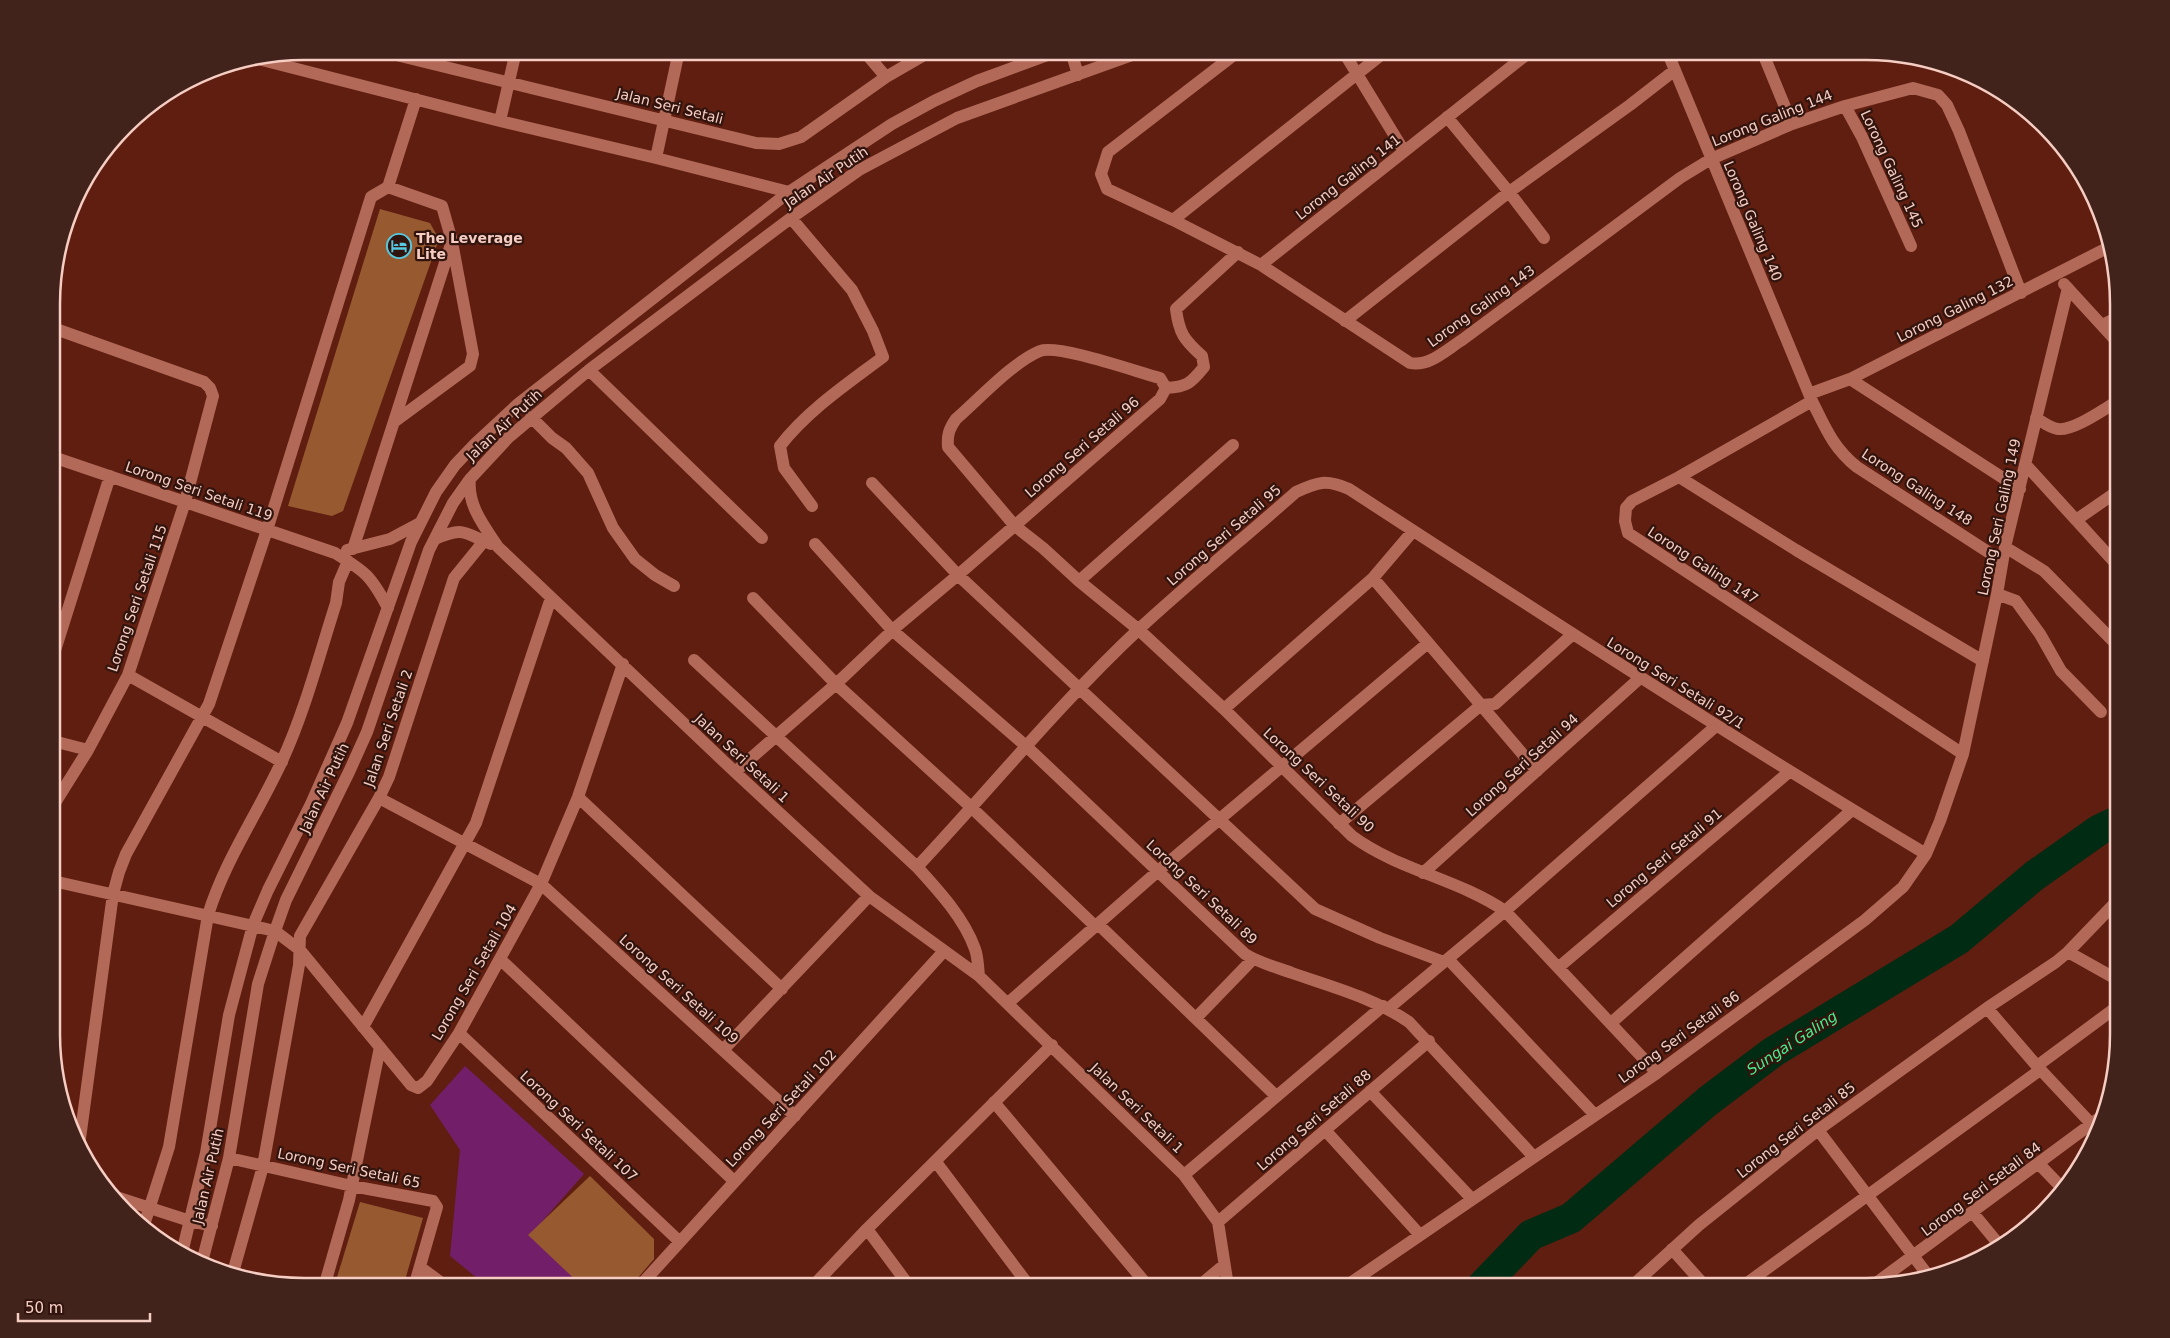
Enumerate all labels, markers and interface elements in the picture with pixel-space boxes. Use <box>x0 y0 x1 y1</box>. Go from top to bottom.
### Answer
street label: Jalan Seri Setali <box>614 85 725 127</box>
street label: Lorong Galing 144 <box>1709 86 1835 149</box>
street label: Lorong Galing 145 <box>1858 107 1926 231</box>
street label: Lorong Galing 141 <box>1292 131 1404 223</box>
street label: Jalan Air Putih <box>780 143 871 211</box>
street label: Lorong Galing 140 <box>1721 159 1785 283</box>
place label: The Leverage Lite <box>416 230 523 262</box>
hotel icon: The Leverage Lite <box>386 233 412 259</box>
street label: Lorong Galing 143 <box>1424 262 1538 350</box>
street label: Lorong Galing 132 <box>1894 273 2016 345</box>
street label: Jalan Air Putih <box>462 386 545 465</box>
street label: Lorong Seri Setali 96 <box>1022 393 1142 501</box>
street label: Lorong Seri Galing 149 <box>1975 437 2023 597</box>
street label: Lorong Galing 148 <box>1859 445 1975 529</box>
street label: Lorong Seri Setali 119 <box>123 458 275 524</box>
street label: Lorong Seri Setali 95 <box>1164 481 1284 589</box>
street label: Lorong Seri Setali 115 <box>104 522 170 674</box>
street label: Lorong Galing 147 <box>1645 523 1761 607</box>
street label: Lorong Seri Setali 92/1 <box>1604 634 1748 732</box>
street label: Jalan Seri Setali 2 <box>360 667 416 790</box>
street label: Jalan Seri Setali 1 <box>691 710 792 806</box>
street label: Lorong Seri Setali 94 <box>1463 710 1582 820</box>
street label: Lorong Seri Setali 90 <box>1260 725 1378 835</box>
street label: Jalan Air Putih <box>296 740 352 836</box>
street label: Lorong Seri Setali 91 <box>1603 805 1725 911</box>
street label: Lorong Seri Setali 89 <box>1143 837 1261 947</box>
street label: Lorong Seri Setali 104 <box>428 901 520 1043</box>
street label: Lorong Seri Setali 109 <box>616 931 742 1047</box>
street label: Lorong Seri Setali 86 <box>1615 988 1743 1086</box>
water label: Sungai Galing <box>1743 1007 1841 1079</box>
street label: Lorong Seri Setali 102 <box>722 1046 840 1170</box>
street label: Jalan Seri Setali 1 <box>1087 1059 1187 1156</box>
street label: Lorong Seri Setali 88 <box>1254 1066 1374 1174</box>
street label: Lorong Seri Setali 107 <box>517 1067 641 1185</box>
street label: Lorong Seri Setali 85 <box>1734 1079 1858 1181</box>
street label: Jalan Air Putih <box>189 1127 227 1226</box>
street label: Lorong Seri Setali 84 <box>1918 1139 2044 1239</box>
street label: Lorong Seri Setali 65 <box>276 1145 422 1191</box>
scale bar <box>18 1290 150 1322</box>
text: 50 m <box>25 1299 63 1317</box>

